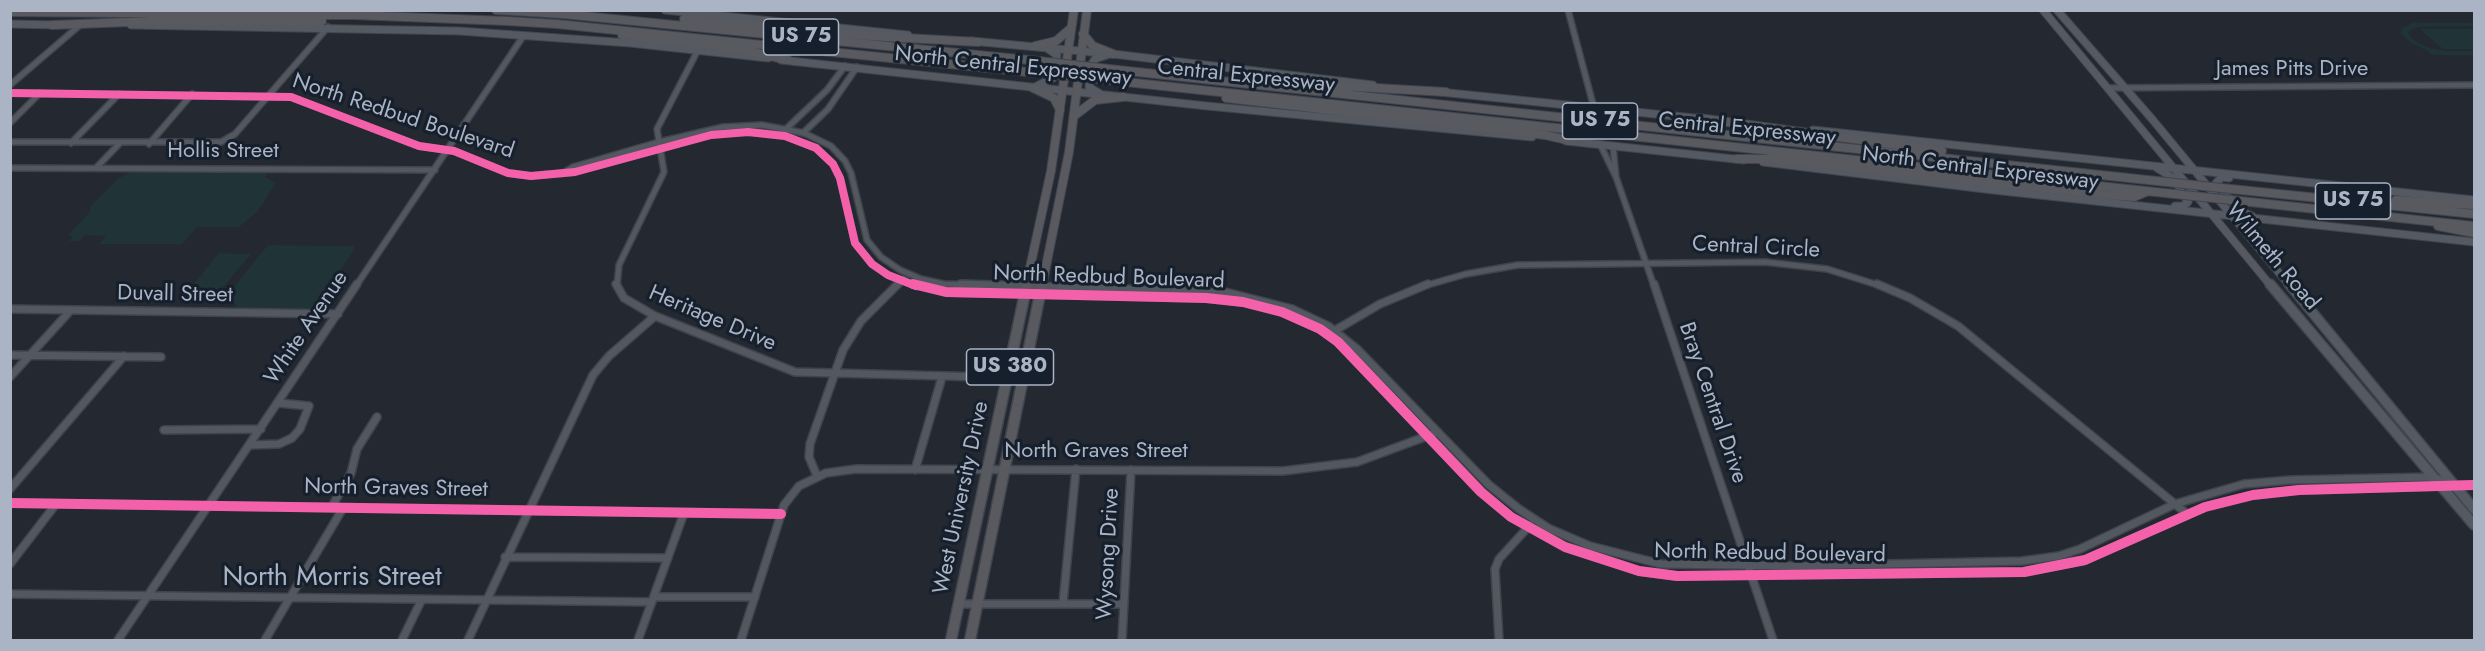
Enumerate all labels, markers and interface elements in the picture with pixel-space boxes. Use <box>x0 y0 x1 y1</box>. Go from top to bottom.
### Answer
road number: US 75 <box>764 19 838 55</box>
street label: North Central Expressway <box>893 41 1133 93</box>
street label: Central Expressway <box>1156 55 1336 99</box>
street label: James Pitts Drive <box>2216 57 2368 83</box>
street label: North Redbud Boulevard <box>289 69 517 165</box>
road number: US 75 <box>1562 103 1638 139</box>
street label: Central Expressway <box>1657 108 1837 152</box>
street label: Hollis Street <box>167 139 279 165</box>
street label: North Central Expressway <box>1860 141 2100 197</box>
road number: US 75 <box>2316 183 2390 219</box>
street label: Wilmeth Road <box>2219 198 2325 316</box>
street label: Central Circle <box>1691 231 1821 265</box>
street label: North Redbud Boulevard <box>993 261 1225 295</box>
street label: White Avenue <box>259 266 355 390</box>
street label: Heritage Drive <box>644 280 780 358</box>
street label: Duvall Street <box>117 281 233 309</box>
street label: Bray Central Drive <box>1672 319 1752 487</box>
road number: US 380 <box>966 349 1054 385</box>
street label: West University Drive <box>929 399 995 597</box>
street label: North Graves Street <box>1004 439 1188 465</box>
street label: North Graves Street <box>304 474 488 504</box>
street label: Wysong Drive <box>1092 487 1126 621</box>
street label: North Redbud Boulevard <box>1654 539 1886 569</box>
street label: North Morris Street <box>222 562 442 594</box>

